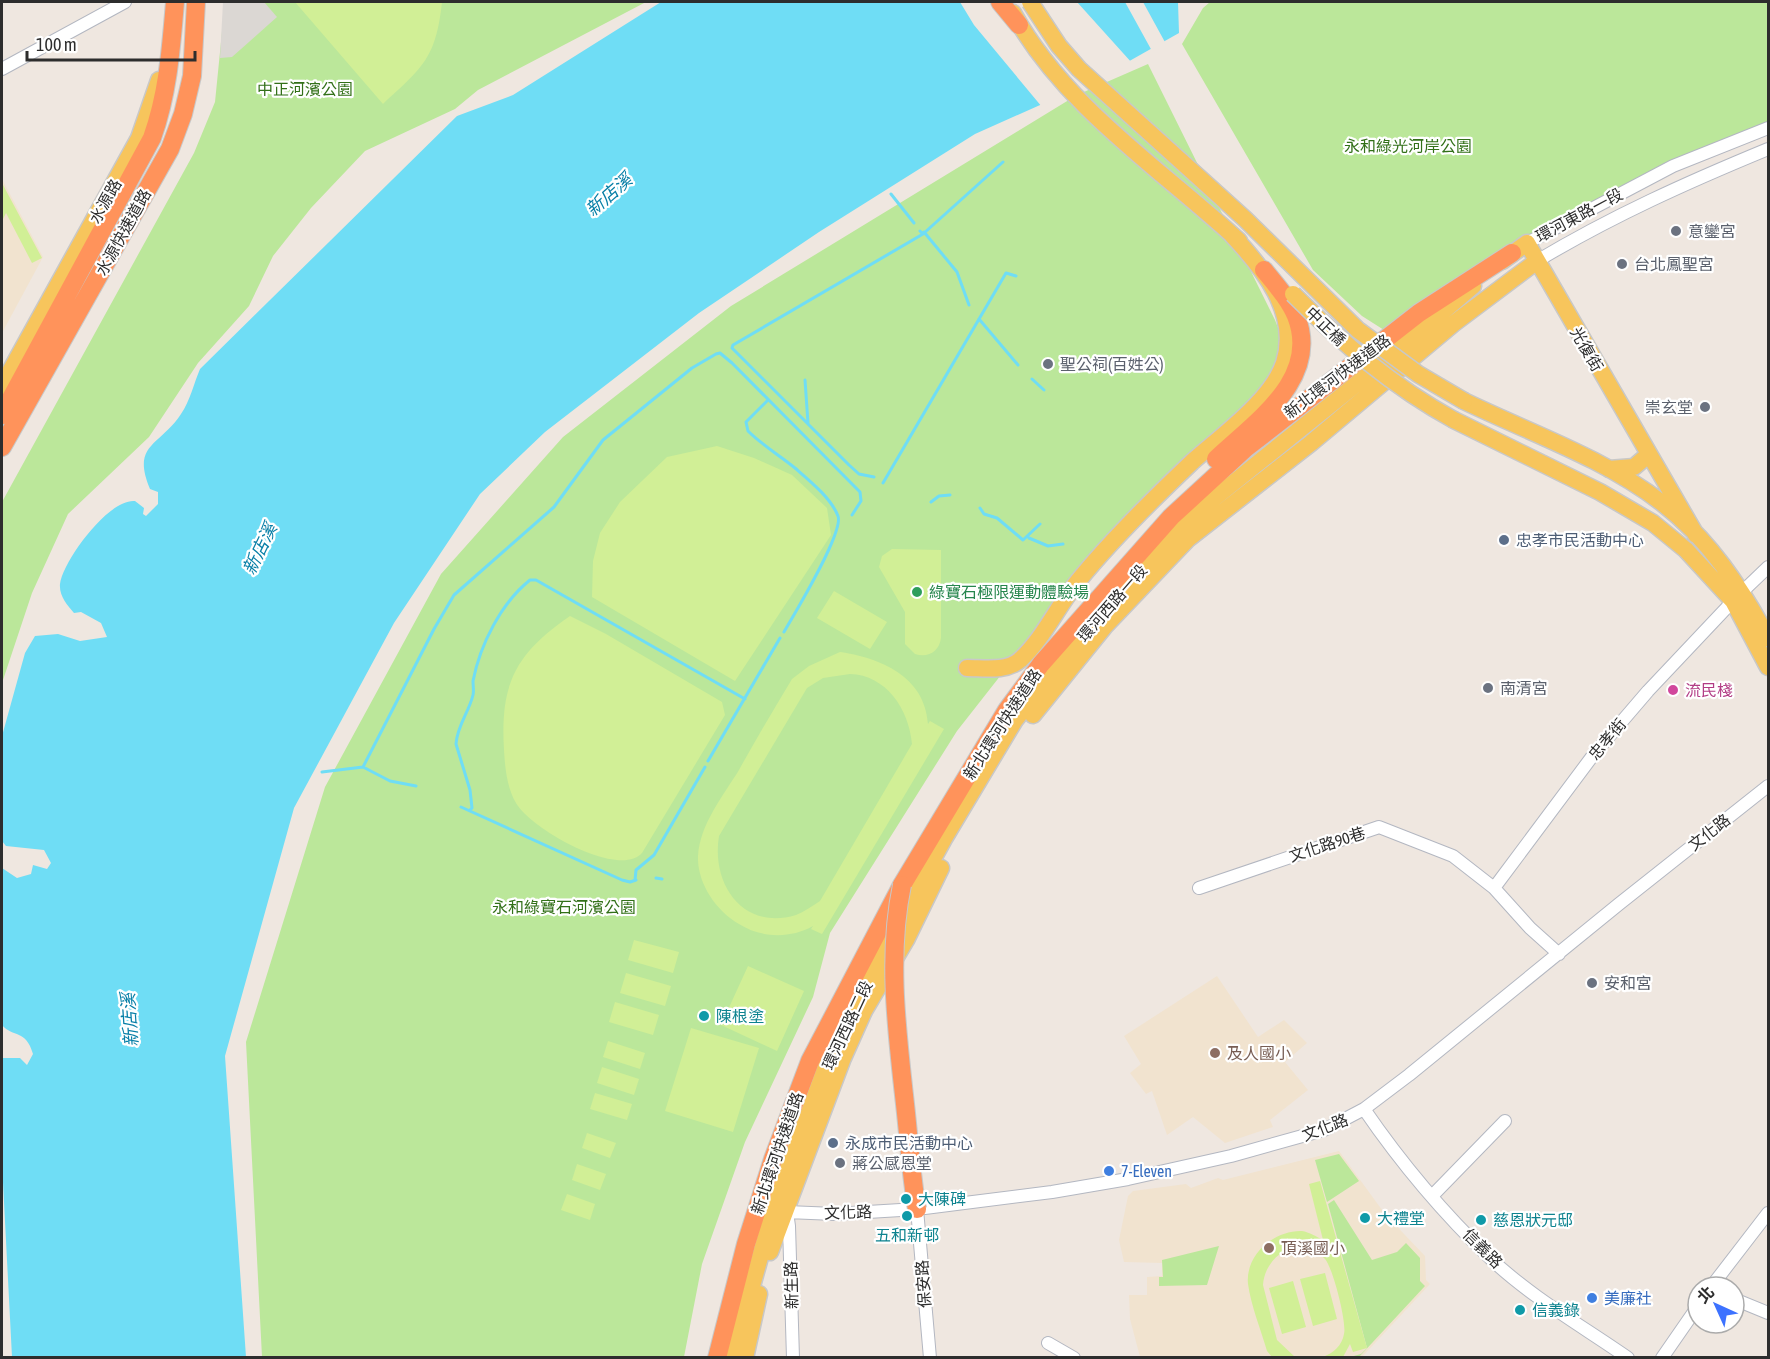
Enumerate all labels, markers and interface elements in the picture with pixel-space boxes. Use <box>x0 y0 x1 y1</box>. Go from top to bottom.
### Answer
scale bar <box>27 24 195 62</box>
text: 100 m <box>36 34 77 55</box>
park label: 中正河濱公園 <box>257 80 353 98</box>
park label: 永和綠光河岸公園 <box>1344 137 1472 155</box>
water label: 新店溪 <box>581 167 638 220</box>
street label: 水源路 <box>85 176 125 226</box>
street label: 環河東路一段 <box>1532 185 1626 245</box>
street label: 水源快速道路 <box>92 186 154 278</box>
place label: 意鑾宮 <box>1688 222 1736 240</box>
marker: 意鑾宮 <box>1669 224 1683 238</box>
place label: 台北鳳聖宮 <box>1634 255 1714 273</box>
marker: 台北鳳聖宮 <box>1615 257 1629 271</box>
street label: 中正橋 <box>1302 303 1350 349</box>
street label: 光復街 <box>1567 324 1607 374</box>
street label: 新北環河快速道路 <box>1280 330 1394 422</box>
place label: 聖公祠(百姓公) <box>1060 355 1164 374</box>
marker: 聖公祠(百姓公) <box>1041 357 1055 371</box>
place label: 崇玄堂 <box>1645 398 1693 416</box>
marker: 崇玄堂 <box>1698 400 1712 414</box>
water label: 新店溪 <box>238 517 282 578</box>
place label: 忠孝市民活動中心 <box>1516 531 1644 549</box>
marker: 忠孝市民活動中心 <box>1497 533 1511 547</box>
street label: 環河西路一段 <box>1074 561 1150 645</box>
place label: 綠寶石極限運動體驗場 <box>929 583 1089 601</box>
marker: 綠寶石極限運動體驗場 <box>910 585 924 599</box>
street label: 新北環河快速道路 <box>960 665 1044 783</box>
place label: 南清宮 <box>1500 679 1548 697</box>
marker: 南清宮 <box>1481 681 1495 695</box>
place label: 流民棧 <box>1685 681 1733 699</box>
marker: 流民棧 <box>1666 683 1680 697</box>
street label: 忠孝街 <box>1585 715 1629 763</box>
street label: 文化路 <box>1685 810 1733 854</box>
street label: 文化路90巷 <box>1287 823 1367 865</box>
park label: 永和綠寶石河濱公園 <box>492 898 636 916</box>
place label: 安和宮 <box>1604 974 1652 992</box>
marker: 安和宮 <box>1585 976 1599 990</box>
street label: 環河西路二段 <box>819 978 875 1072</box>
water label: 新店溪 <box>117 989 142 1048</box>
place label: 陳根塗 <box>716 1007 764 1025</box>
marker: 陳根塗 <box>697 1009 711 1023</box>
place label: 及人國小 <box>1227 1044 1291 1062</box>
marker: 及人國小 <box>1208 1046 1222 1060</box>
street label: 新北環河快速道路 <box>748 1090 806 1216</box>
street label: 文化路 <box>1299 1110 1351 1144</box>
place label: 永成市民活動中心 <box>845 1134 973 1152</box>
marker: 永成市民活動中心 <box>826 1136 840 1150</box>
place label: 蔣公感恩堂 <box>852 1154 932 1172</box>
marker: 蔣公感恩堂 <box>833 1156 847 1170</box>
place label: 7-Eleven <box>1121 1162 1172 1180</box>
marker: 7-Eleven <box>1102 1164 1116 1178</box>
place label: 大陳碑 <box>918 1190 966 1208</box>
marker: 大陳碑 <box>899 1192 913 1206</box>
street label: 文化路 <box>824 1202 872 1222</box>
marker: 五和新邨 <box>900 1209 914 1223</box>
place label: 大禮堂 <box>1377 1209 1425 1227</box>
marker: 大禮堂 <box>1358 1211 1372 1225</box>
place label: 慈恩狀元邸 <box>1493 1211 1573 1229</box>
marker: 慈恩狀元邸 <box>1474 1213 1488 1227</box>
street label: 信義路 <box>1460 1225 1506 1271</box>
place label: 五和新邨 <box>875 1226 939 1244</box>
place label: 頂溪國小 <box>1281 1239 1345 1257</box>
marker: 頂溪國小 <box>1262 1241 1276 1255</box>
street label: 保安路 <box>912 1259 934 1309</box>
street label: 新生路 <box>782 1261 800 1309</box>
north arrow <box>1686 1275 1746 1335</box>
text: 北 <box>1693 1282 1717 1306</box>
place label: 美廉社 <box>1604 1289 1652 1307</box>
marker: 美廉社 <box>1585 1291 1599 1305</box>
place label: 信義錄 <box>1532 1301 1580 1319</box>
marker: 信義錄 <box>1513 1303 1527 1317</box>

